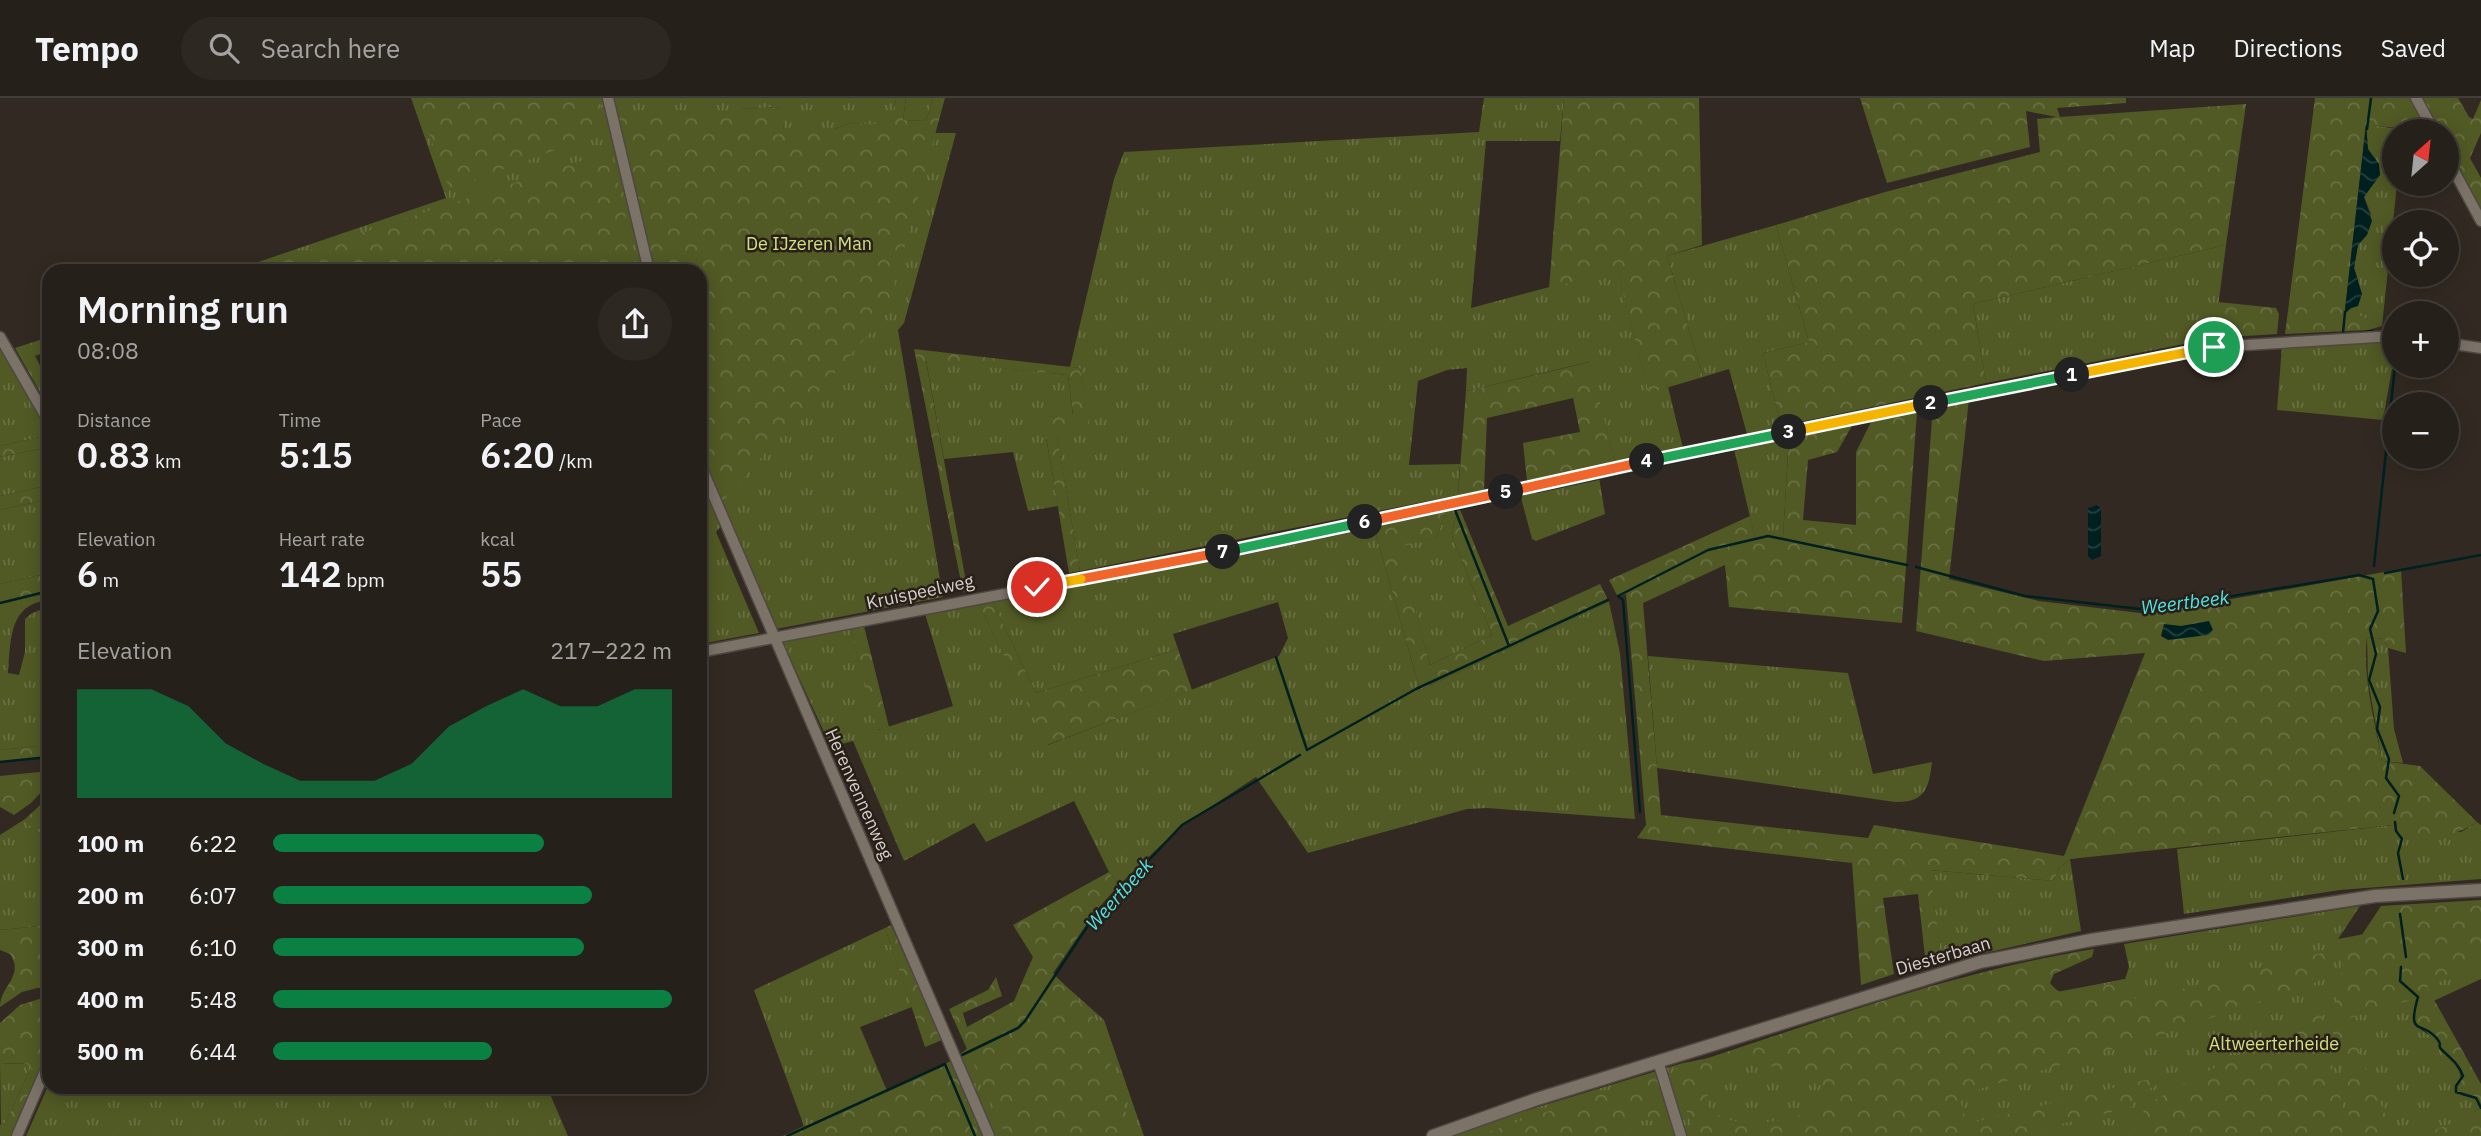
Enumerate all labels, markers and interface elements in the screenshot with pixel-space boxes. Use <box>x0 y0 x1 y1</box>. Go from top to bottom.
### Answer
search box <box>181 17 671 80</box>
text: Tempo <box>35 27 139 70</box>
icon: search <box>205 29 243 67</box>
text: Search here <box>261 31 400 65</box>
text: Map <box>2149 32 2195 64</box>
text: Directions <box>2233 32 2343 64</box>
text: Saved <box>2381 32 2446 64</box>
north arrow <box>2382 119 2459 196</box>
map controls <box>2382 119 2459 469</box>
button: locate <box>2382 210 2459 287</box>
park label: De IJzeren Man <box>746 232 872 255</box>
text: Morning run <box>77 284 289 333</box>
button: share <box>598 287 672 361</box>
button: + <box>2382 301 2459 378</box>
pin <box>2184 317 2244 377</box>
icon: arrive <box>2195 328 2233 366</box>
text: 08:08 <box>77 335 139 365</box>
pin: 1 <box>2054 358 2090 392</box>
text: 1 <box>2066 362 2077 386</box>
pin: 2 <box>1913 386 1948 420</box>
text: 2 <box>1925 390 1936 414</box>
button: − <box>2382 392 2459 469</box>
text: Distance <box>77 408 151 432</box>
text: Time <box>279 408 321 432</box>
text: Pace <box>480 408 522 432</box>
pin: 3 <box>1772 414 1806 450</box>
text: 3 <box>1783 419 1794 443</box>
text: 0.83 <box>77 432 150 478</box>
text: 5:15 <box>279 432 353 478</box>
text: 6:20 <box>480 432 555 478</box>
pin: 4 <box>1630 444 1664 478</box>
text: 4 <box>1641 448 1652 472</box>
text: km <box>150 449 182 473</box>
text: /km <box>555 449 593 473</box>
pin: 5 <box>1488 474 1524 510</box>
text: 5 <box>1500 479 1511 503</box>
pin: 6 <box>1348 504 1382 540</box>
text: 6 <box>1359 509 1370 533</box>
text: Elevation <box>77 527 156 551</box>
text: Heart rate <box>279 527 365 551</box>
text: kcal <box>480 527 515 551</box>
pin: 7 <box>1206 534 1240 570</box>
text: 7 <box>1217 539 1228 563</box>
text: 6 <box>77 551 98 597</box>
text: 142 <box>279 551 342 597</box>
text: 55 <box>480 551 522 597</box>
pin <box>1007 557 1067 617</box>
text: m <box>98 568 119 592</box>
text: bpm <box>342 568 385 592</box>
icon: check <box>1018 568 1056 606</box>
street label: Kruispeelweg <box>864 569 976 614</box>
water label: Weertbeek <box>2140 585 2232 619</box>
text: Elevation <box>77 635 172 665</box>
text: 217–222 m <box>550 635 672 665</box>
street label: Herenvennenweg <box>820 725 899 863</box>
text: 100 m <box>77 828 144 858</box>
text: 6:22 <box>189 828 237 858</box>
water label: Weertbeek <box>1080 852 1158 935</box>
text: 200 m <box>77 880 144 910</box>
text: 6:07 <box>189 880 237 910</box>
street label: Diesterbaan <box>1893 931 1993 980</box>
text: 300 m <box>77 932 144 962</box>
text: 6:10 <box>189 932 237 962</box>
text: 400 m <box>77 984 144 1014</box>
text: 5:48 <box>189 984 237 1014</box>
park label: Altweerterheide <box>2209 1032 2339 1055</box>
text: 500 m <box>77 1036 144 1066</box>
text: 6:44 <box>189 1036 237 1066</box>

